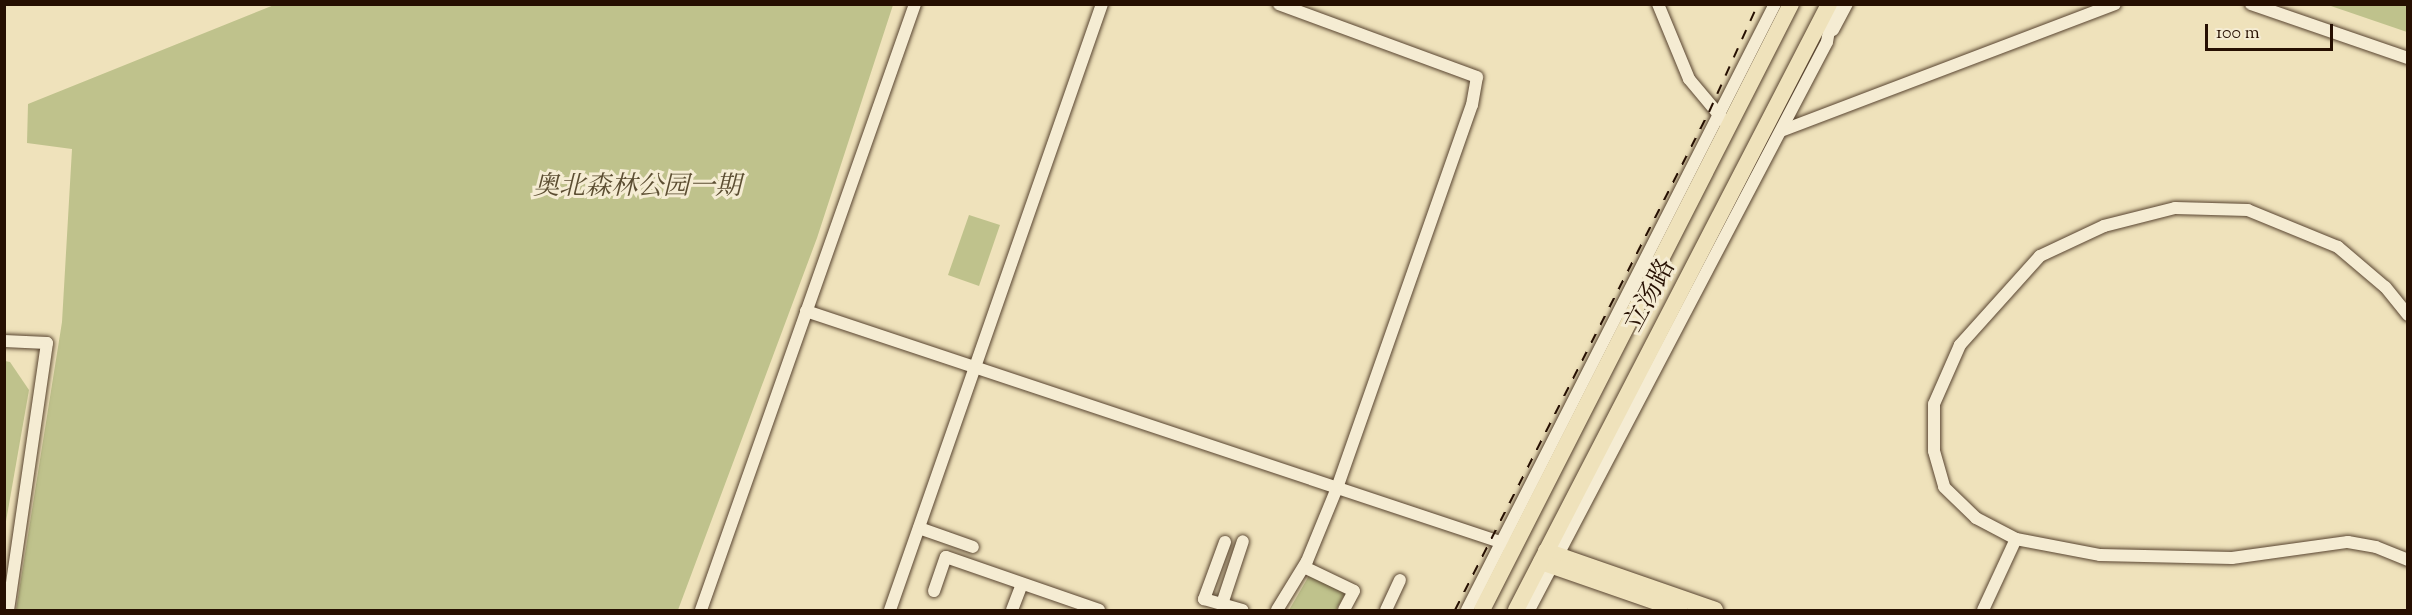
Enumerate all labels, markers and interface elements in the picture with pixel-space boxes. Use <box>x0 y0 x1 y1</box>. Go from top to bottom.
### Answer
scale bar <box>2208 12 2336 50</box>
text: 100 m <box>2216 21 2260 47</box>
park label: 奥北森林公园一期 <box>533 172 741 204</box>
street label: 立汤路 <box>1619 254 1683 338</box>

